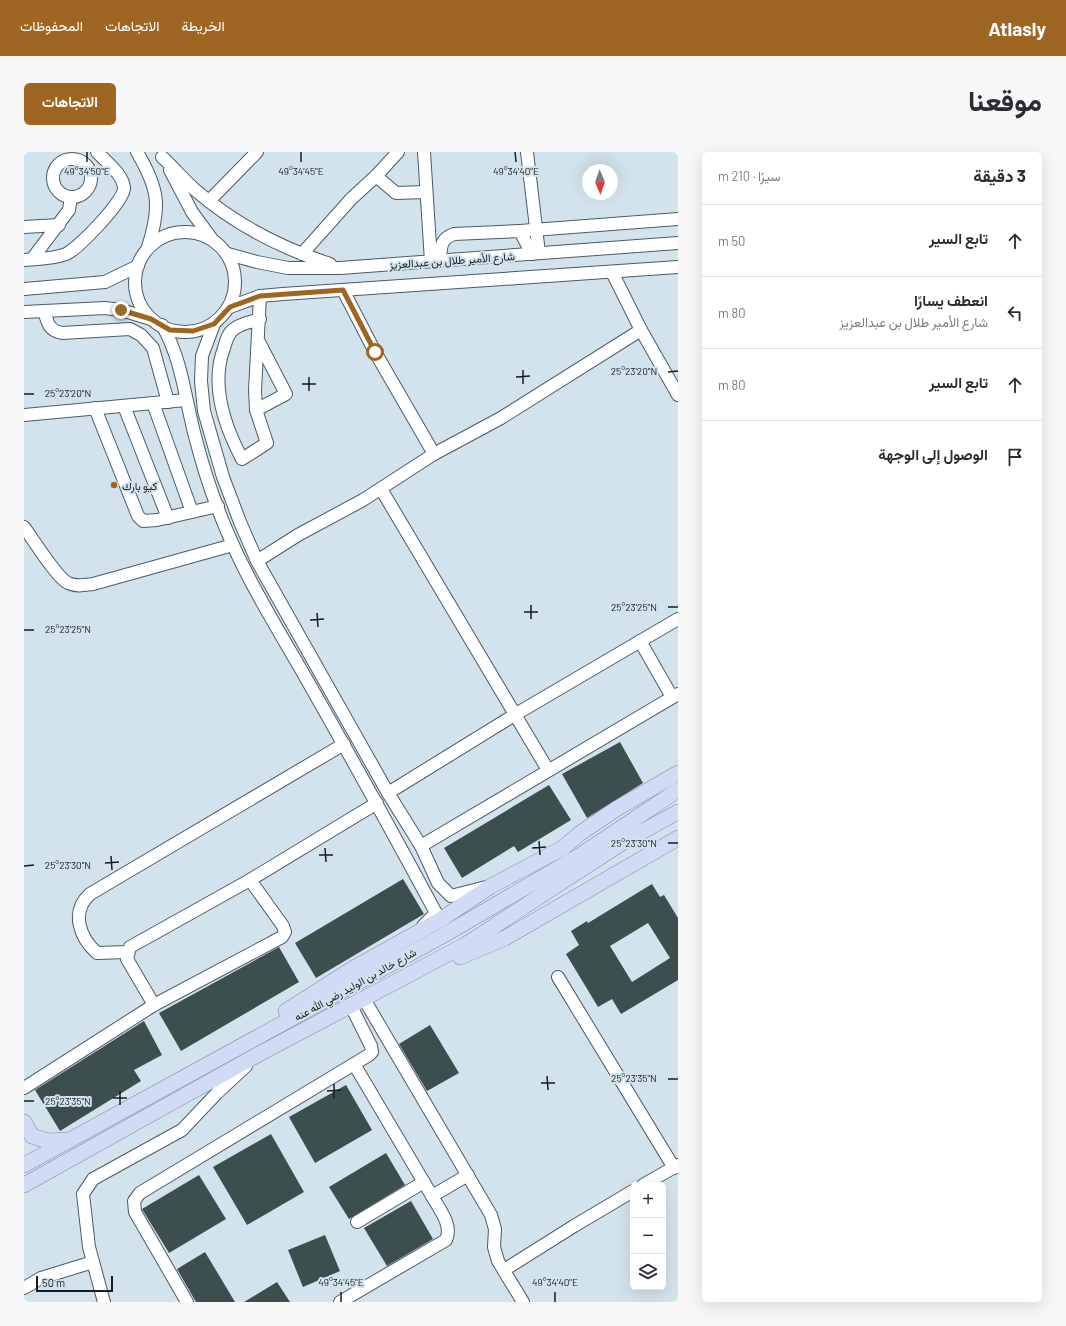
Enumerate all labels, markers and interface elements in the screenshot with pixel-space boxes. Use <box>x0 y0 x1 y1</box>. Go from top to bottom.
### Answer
text: المحفوظات <box>20 17 83 34</box>
text: الاتجاهات <box>105 17 159 34</box>
text: الخريطة <box>181 17 225 34</box>
text: Atlasly <box>988 17 1046 40</box>
button: الاتجاهات <box>24 83 116 125</box>
text: موقعنا <box>968 83 1042 117</box>
north arrow <box>582 164 618 200</box>
text: 49°34'50"E <box>64 165 110 177</box>
text: 49°34'45"E <box>278 165 324 177</box>
text: 49°34'40"E <box>493 165 539 177</box>
text: 3 دقيقة <box>973 165 1026 185</box>
text: سيرًا · 210 m <box>718 168 781 184</box>
text: تابع السير <box>929 229 988 247</box>
icon: ahead <box>1004 230 1026 252</box>
text: 50 m <box>718 233 745 249</box>
street label: شارع الأمير طلال بن عبدالعزيز <box>388 249 516 273</box>
text: انعطف يسارًا <box>914 291 988 309</box>
route end <box>112 301 130 319</box>
icon: left <box>1004 302 1026 324</box>
text: 80 m <box>718 305 746 321</box>
text: شارع الأمير طلال بن عبدالعزيز <box>839 314 988 330</box>
route start <box>366 343 384 361</box>
text: 25°23'20"N <box>611 365 657 377</box>
text: تابع السير <box>929 373 988 391</box>
icon: ahead <box>1004 374 1026 396</box>
text: 80 m <box>718 377 746 393</box>
text: 25°23'20"N <box>45 387 91 399</box>
text: الوصول إلى الوجهة <box>878 445 988 463</box>
icon: arrive <box>1004 446 1026 468</box>
place label: كيو بارك <box>122 479 158 493</box>
marker: كيو بارك <box>109 480 119 490</box>
text: 25°23'25"N <box>611 601 657 613</box>
text: 25°23'25"N <box>45 623 91 635</box>
text: 25°23'30"N <box>611 837 657 849</box>
text: 25°23'30"N <box>45 859 91 871</box>
street label: شارع خالد بن الوليد رضي الله عنه <box>292 945 421 1027</box>
text: 25°23'35"N <box>611 1072 657 1084</box>
text: 25°23'35"N <box>45 1095 91 1107</box>
map controls <box>630 1182 666 1290</box>
button: + <box>630 1182 666 1218</box>
button: − <box>630 1218 666 1254</box>
button: layers <box>630 1254 666 1290</box>
scale bar <box>36 1274 113 1293</box>
text: 50 m <box>42 1276 65 1289</box>
text: 49°34'45"E <box>318 1276 364 1288</box>
text: 49°34'40"E <box>532 1276 578 1288</box>

